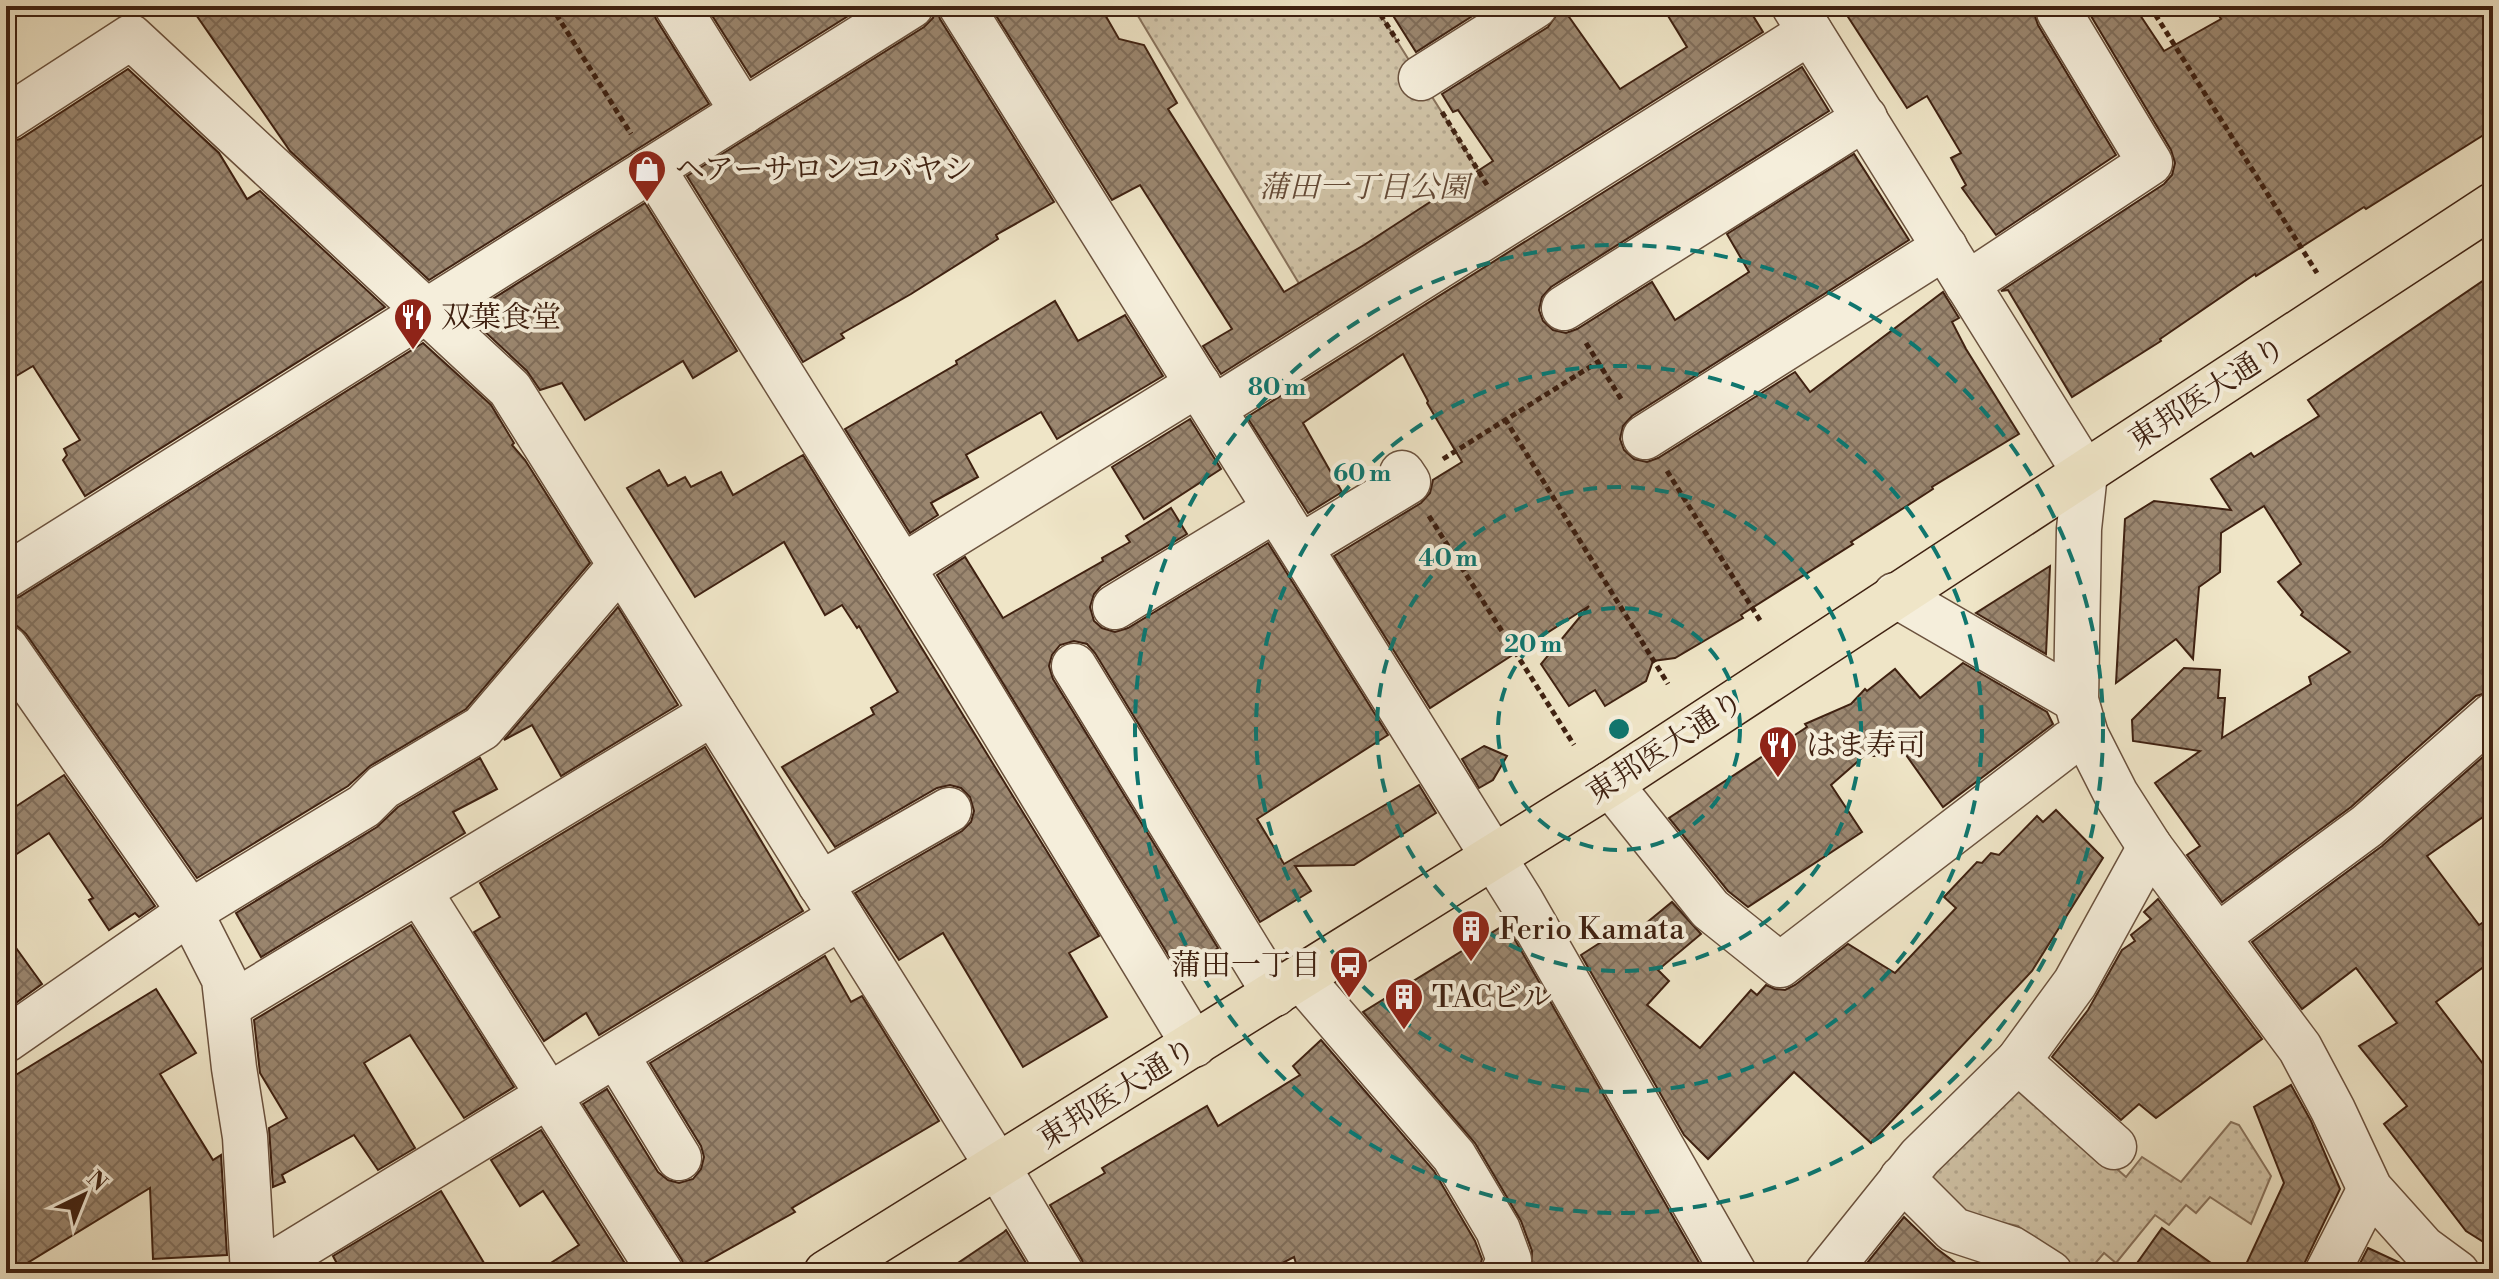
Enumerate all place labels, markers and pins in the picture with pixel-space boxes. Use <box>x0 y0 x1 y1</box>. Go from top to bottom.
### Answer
shop icon: ヘアーサロンコバヤシ <box>626 148 668 203</box>
place label: ヘアーサロンコバヤシ <box>675 151 973 189</box>
restaurant icon: 双葉食堂 <box>392 296 434 351</box>
place label: 双葉食堂 <box>441 299 561 337</box>
centre of rings <box>1605 715 1633 743</box>
restaurant icon: はま寿司 <box>1757 724 1799 779</box>
place label: はま寿司 <box>1806 727 1926 765</box>
building icon: Ferio Kamata <box>1450 908 1492 963</box>
place label: Ferio Kamata <box>1499 911 1685 949</box>
bus stop icon: 蒲田一丁目 <box>1328 944 1370 999</box>
place label: 蒲田一丁目 <box>1171 947 1321 985</box>
building icon: TACビル <box>1383 976 1425 1031</box>
place label: TACビル <box>1432 979 1552 1017</box>

